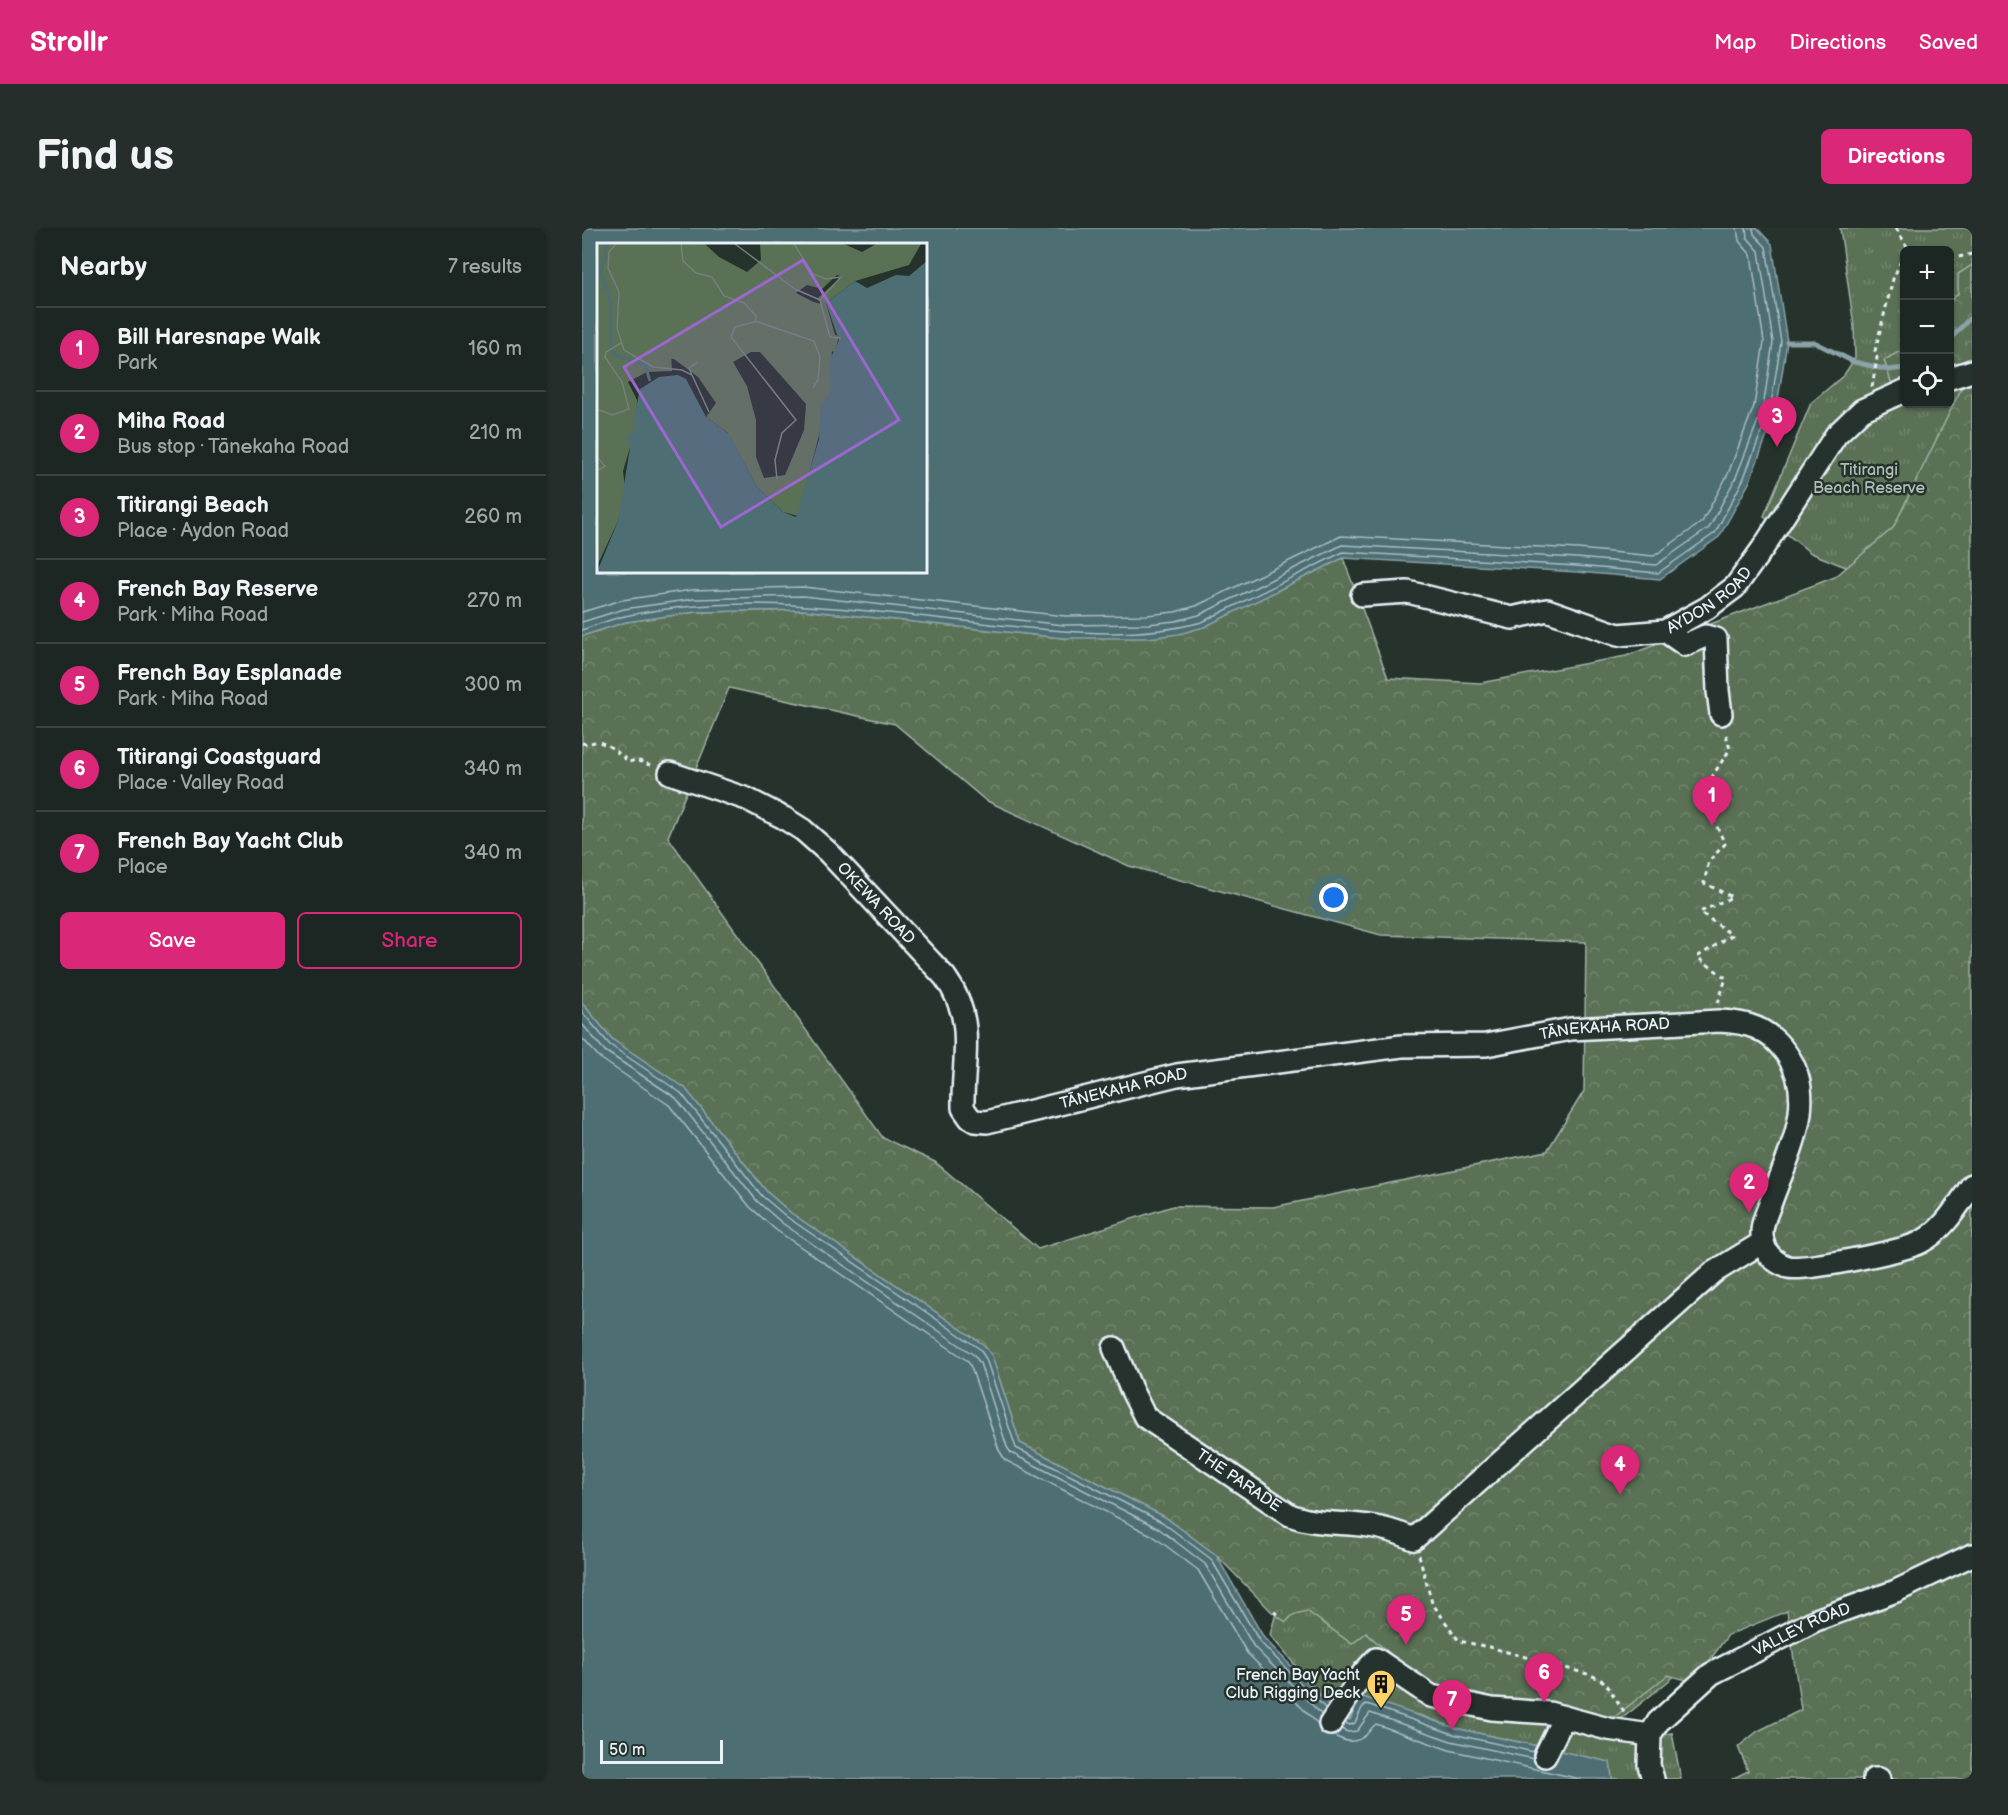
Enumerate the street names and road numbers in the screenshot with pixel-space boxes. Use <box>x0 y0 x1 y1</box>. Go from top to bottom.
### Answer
street label: AYDON ROAD <box>1663 563 1756 638</box>
street label: OKEWA ROAD <box>833 858 919 948</box>
street label: TĀNEKAHA ROAD <box>1538 1014 1670 1044</box>
street label: TĀNEKAHA ROAD <box>1058 1064 1188 1113</box>
street label: THE PARADE <box>1193 1445 1285 1516</box>
street label: VALLEY ROAD <box>1750 1599 1853 1660</box>

